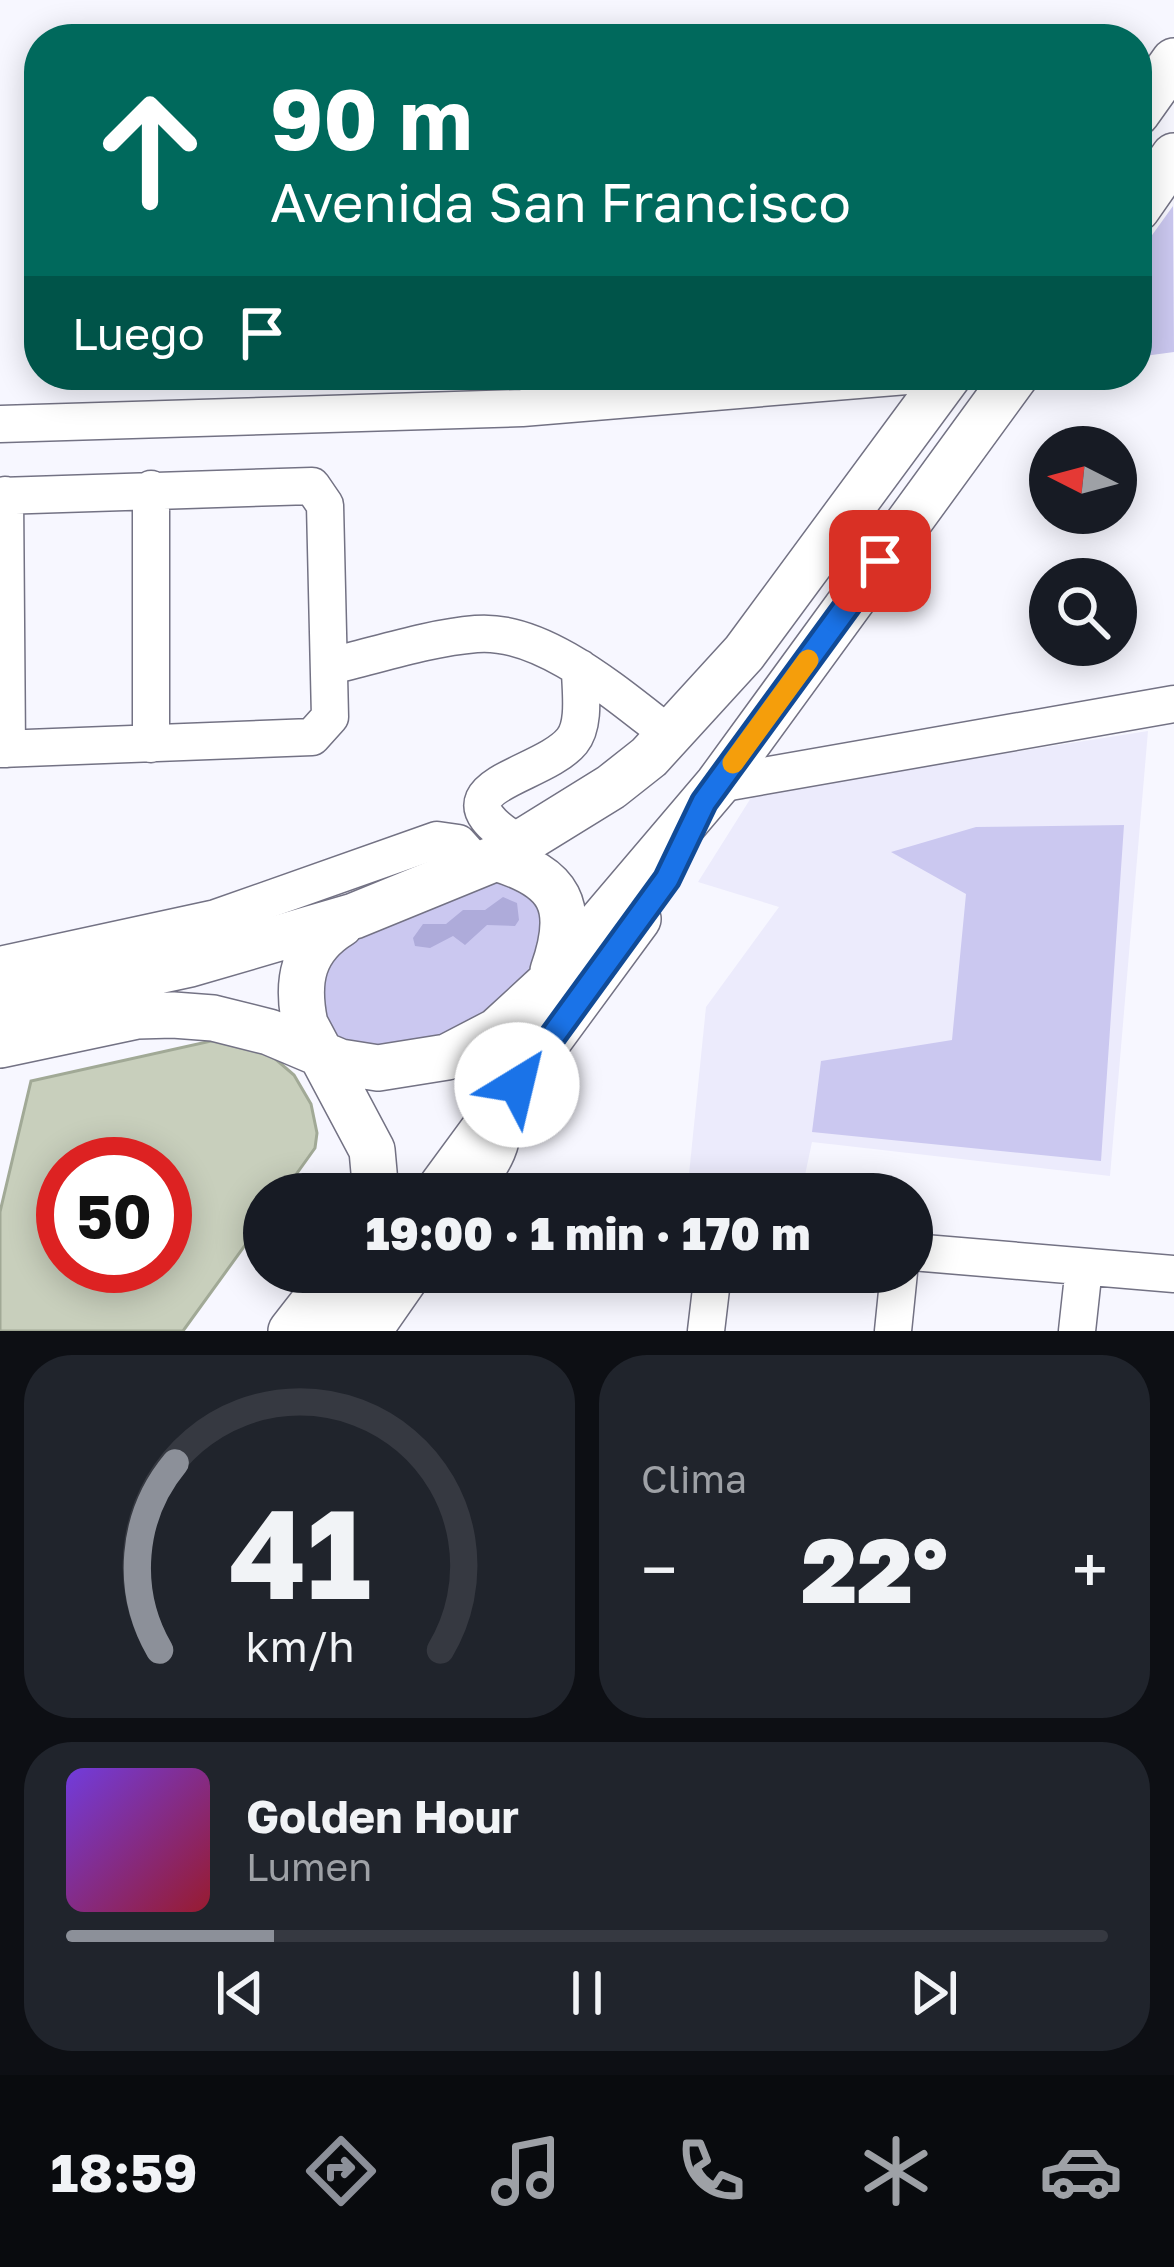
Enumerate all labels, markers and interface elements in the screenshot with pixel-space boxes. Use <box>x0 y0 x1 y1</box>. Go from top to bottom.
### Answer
text: 90 m <box>270 68 472 168</box>
icon: ahead <box>72 72 228 228</box>
text: Avenida San Francisco <box>270 169 851 234</box>
icon: arrive <box>229 300 295 366</box>
text: Luego <box>72 306 205 360</box>
north arrow <box>1029 426 1137 534</box>
map controls <box>1029 426 1137 666</box>
pin <box>829 510 931 612</box>
icon: arrive <box>847 528 913 594</box>
button: search <box>1029 558 1137 666</box>
position arrow <box>454 1022 580 1148</box>
speed limit sign: 50 <box>36 1137 192 1293</box>
text: 19:00 · 1 min · 170 m <box>366 1206 810 1260</box>
text: Clima <box>641 1455 747 1502</box>
text: 41 <box>228 1477 371 1626</box>
text: 22° <box>801 1515 948 1623</box>
text: − <box>641 1529 677 1609</box>
text: + <box>1072 1529 1108 1609</box>
text: km/h <box>245 1619 354 1670</box>
text: Golden Hour <box>246 1789 519 1843</box>
text: Lumen <box>246 1843 372 1890</box>
icon: previous <box>207 1960 273 2026</box>
icon: pause <box>554 1960 620 2026</box>
icon: next <box>901 1960 967 2026</box>
icon: directions <box>299 2129 383 2213</box>
icon: music <box>484 2129 568 2213</box>
icon: phone <box>669 2129 753 2213</box>
icon: climate <box>854 2129 938 2213</box>
icon: car <box>1039 2129 1123 2213</box>
text: 18:59 <box>51 2139 197 2204</box>

